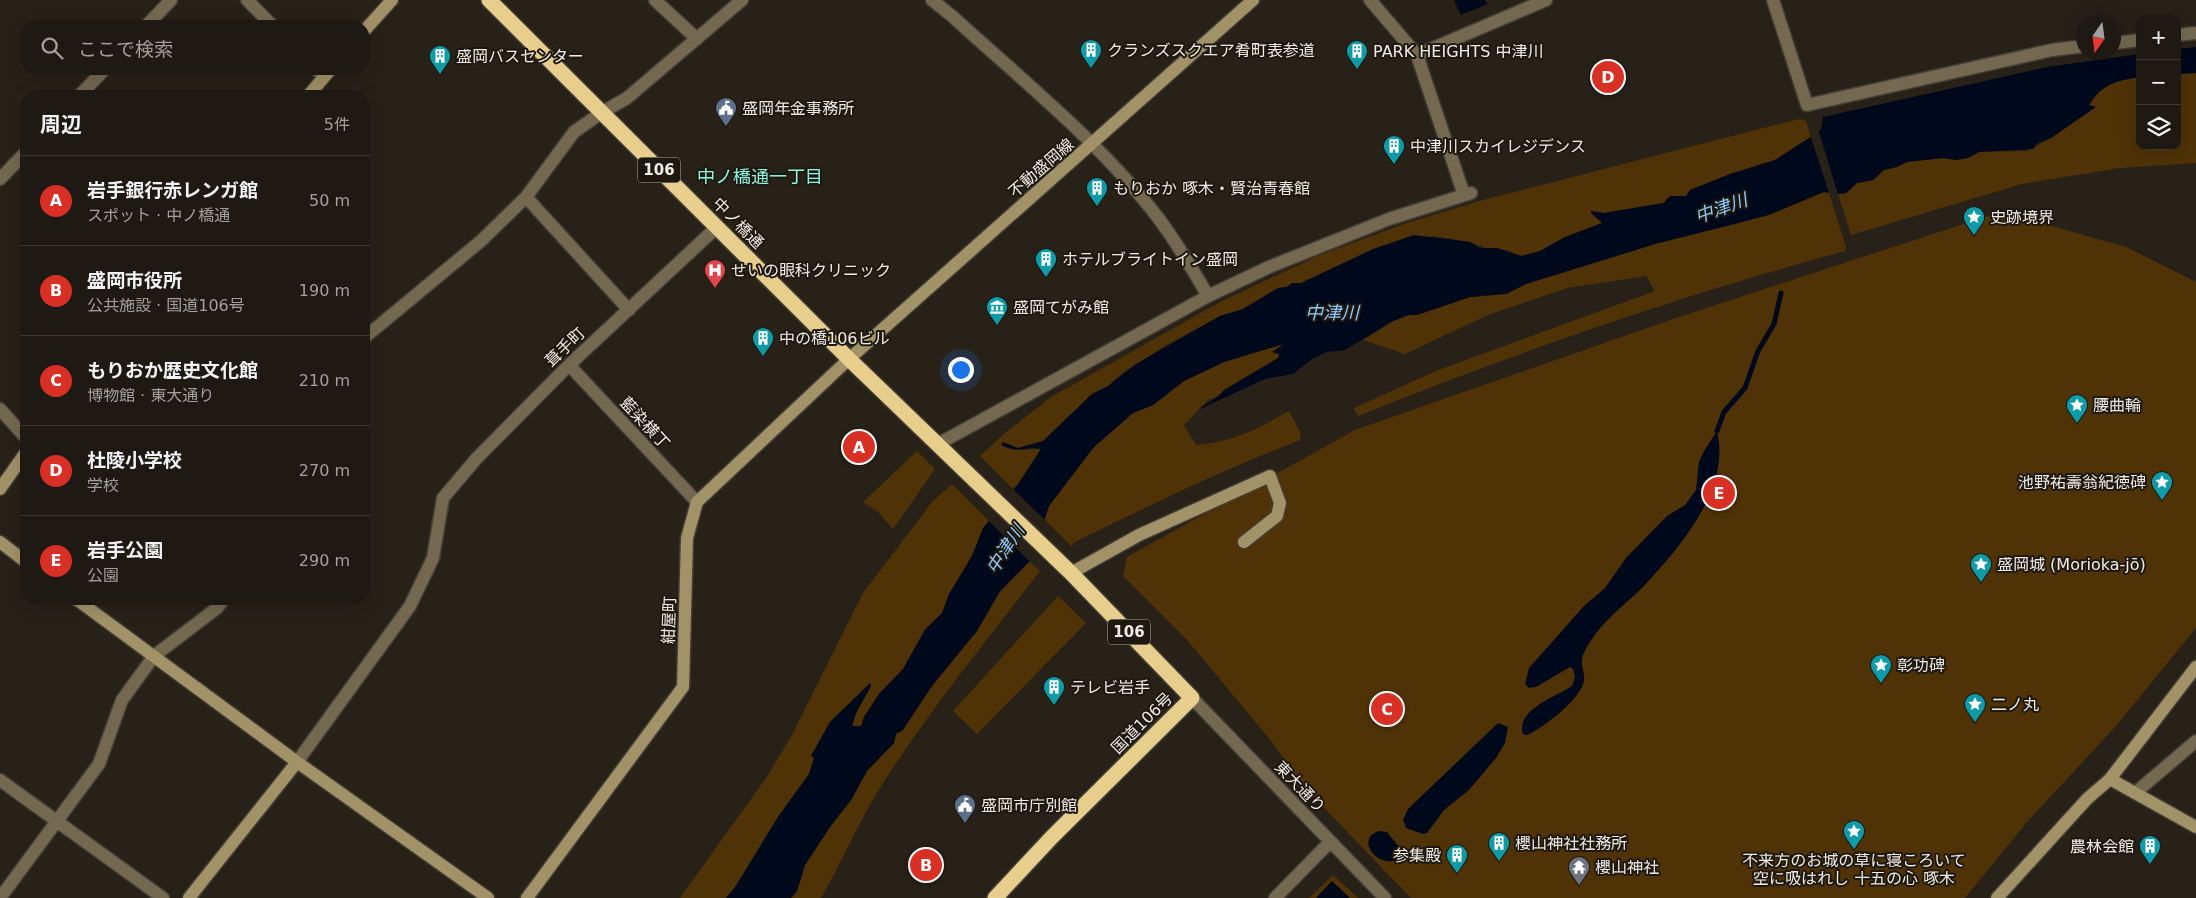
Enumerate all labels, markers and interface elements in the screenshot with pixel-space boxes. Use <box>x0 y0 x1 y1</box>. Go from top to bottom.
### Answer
north arrow <box>2076 15 2121 60</box>
map controls <box>2136 15 2181 150</box>
button: + <box>2136 15 2181 60</box>
search box <box>20 20 370 75</box>
icon: search <box>38 34 66 62</box>
text: ここで検索 <box>78 38 173 60</box>
building icon: クランズスクエア肴町表参道 <box>1079 38 1103 69</box>
building icon: PARK HEIGHTS 中津川 <box>1345 39 1369 70</box>
place label: クランズスクエア肴町表参道 <box>1107 41 1315 60</box>
place label: PARK HEIGHTS 中津川 <box>1373 42 1544 61</box>
building icon: 盛岡バスセンター <box>428 44 452 75</box>
place label: 盛岡バスセンター <box>456 47 584 66</box>
pin: D <box>1592 58 1624 96</box>
button: − <box>2136 60 2181 105</box>
public building icon: 盛岡年金事務所 <box>714 96 738 127</box>
place label: 盛岡年金事務所 <box>742 99 854 118</box>
button: layers <box>2136 105 2181 150</box>
text: 周辺 <box>40 113 82 137</box>
text: 5件 <box>324 115 350 134</box>
building icon: 中津川スカイレジデンス <box>1382 134 1406 165</box>
street label: 不動盛岡線 <box>1005 135 1077 201</box>
place label: 中津川スカイレジデンス <box>1410 137 1586 156</box>
road number: 106 <box>638 158 680 182</box>
district label: 中ノ橋通一丁目 <box>697 166 823 187</box>
building icon: もりおか 啄木・賢治青春館 <box>1085 176 1109 207</box>
text: 岩手銀行赤レンガ館 <box>87 179 258 201</box>
place label: もりおか 啄木・賢治青春館 <box>1113 179 1310 198</box>
water label: 中津川 <box>1692 188 1752 227</box>
text: A <box>50 191 62 210</box>
text: 50 m <box>309 191 350 210</box>
street label: 中ノ橋通 <box>709 194 767 252</box>
place icon: 史跡境界 <box>1962 205 1986 236</box>
text: スポット · 中ノ橋通 <box>87 206 230 225</box>
place label: 史跡境界 <box>1990 208 2054 227</box>
building icon: ホテルブライトイン盛岡 <box>1034 247 1058 278</box>
place label: ホテルブライトイン盛岡 <box>1062 250 1238 269</box>
hospital icon: せいの眼科クリニック <box>703 258 727 289</box>
place label: せいの眼科クリニック <box>731 261 891 280</box>
text: 盛岡市役所 <box>87 269 182 291</box>
text: B <box>50 281 62 300</box>
text: 190 m <box>299 281 350 300</box>
museum icon: 盛岡てがみ館 <box>985 295 1009 326</box>
text: 公共施設 · 国道106号 <box>87 296 245 315</box>
place label: 盛岡てがみ館 <box>1013 298 1109 317</box>
water label: 中津川 <box>1305 302 1361 323</box>
street label: 葺手町 <box>541 323 589 371</box>
building icon: 中の橋106ビル <box>751 326 775 357</box>
place label: 中の橋106ビル <box>779 329 890 348</box>
your location <box>948 357 974 383</box>
text: もりおか歴史文化館 <box>87 359 258 381</box>
text: C <box>50 371 62 390</box>
text: 210 m <box>299 371 350 390</box>
text: 博物館 · 東大通り <box>87 386 214 405</box>
street label: 藍染横丁 <box>616 393 674 453</box>
place icon: 腰曲輪 <box>2065 393 2089 424</box>
place label: 腰曲輪 <box>2093 396 2141 415</box>
pin: A <box>843 428 875 466</box>
text: 杜陵小学校 <box>87 449 182 471</box>
text: D <box>49 461 63 480</box>
text: 270 m <box>299 461 350 480</box>
place icon: 池野祐壽翁紀徳碑 <box>2150 470 2174 501</box>
place label: 池野祐壽翁紀徳碑 <box>2018 473 2146 492</box>
pin: E <box>1703 474 1735 512</box>
text: 学校 <box>87 476 119 495</box>
water label: 中津川 <box>981 519 1030 577</box>
text: 岩手公園 <box>87 539 163 561</box>
text: E <box>51 551 61 570</box>
text: 290 m <box>299 551 350 570</box>
place icon: 盛岡城 (Morioka-jō) <box>1969 552 1993 583</box>
place label: 盛岡城 (Morioka-jō) <box>1997 555 2146 574</box>
text: 公園 <box>87 566 119 585</box>
street label: 紺屋町 <box>659 596 679 644</box>
road number: 106 <box>1108 620 1150 644</box>
place icon: 彰功碑 <box>1869 653 1893 684</box>
place label: 彰功碑 <box>1897 656 1945 675</box>
building icon: テレビ岩手 <box>1042 675 1066 706</box>
place label: テレビ岩手 <box>1070 678 1150 697</box>
street label: 国道106号 <box>1108 689 1176 757</box>
pin: C <box>1371 690 1403 728</box>
place icon: 二ノ丸 <box>1963 692 1987 723</box>
place label: 二ノ丸 <box>1991 695 2039 714</box>
street label: 東大通り <box>1271 757 1329 817</box>
public building icon: 盛岡市庁別館 <box>953 793 977 824</box>
place label: 盛岡市庁別館 <box>981 796 1077 815</box>
place icon: 不来方のお城の草に寝ころいて 空に吸はれし 十五の心 啄木 <box>1842 819 1866 850</box>
building icon: 櫻山神社社務所 <box>1487 831 1511 862</box>
place label: 櫻山神社社務所 <box>1515 834 1627 853</box>
building icon: 農林会館 <box>2138 834 2162 865</box>
place label: 農林会館 <box>2070 837 2134 856</box>
building icon: 参集殿 <box>1445 843 1469 874</box>
pin: B <box>910 846 942 884</box>
place label: 参集殿 <box>1393 846 1441 865</box>
place label: 不来方のお城の草に寝ころいて 空に吸はれし 十五の心 啄木 <box>1742 851 1966 888</box>
temple icon: 櫻山神社 <box>1567 855 1591 886</box>
place label: 櫻山神社 <box>1595 858 1659 877</box>

